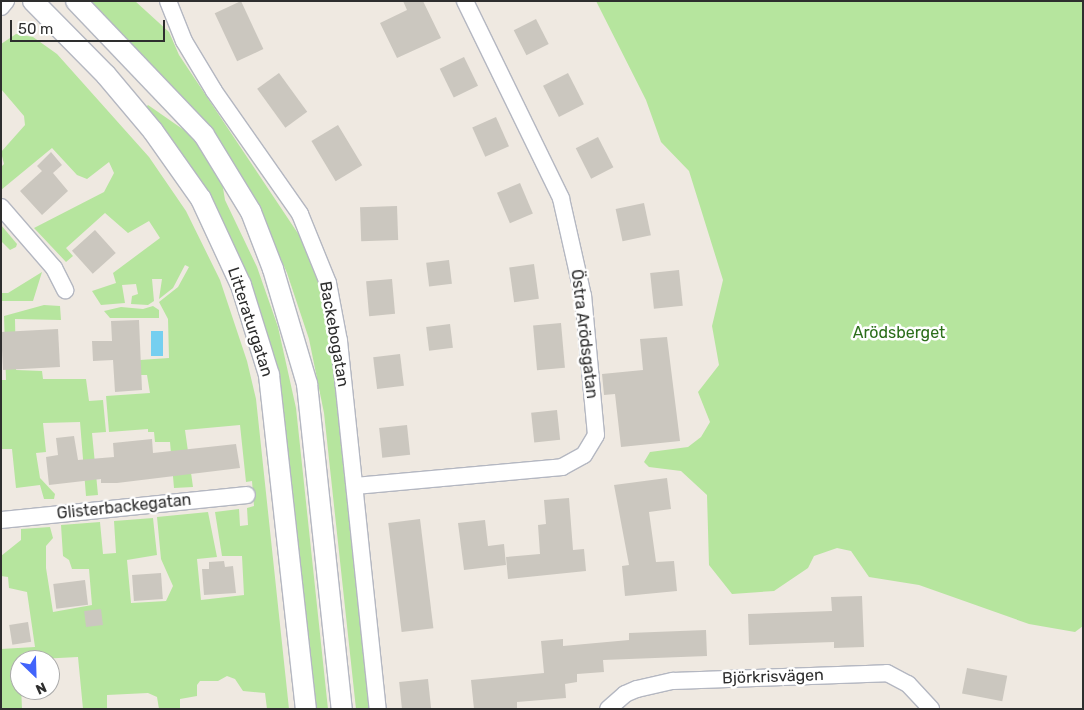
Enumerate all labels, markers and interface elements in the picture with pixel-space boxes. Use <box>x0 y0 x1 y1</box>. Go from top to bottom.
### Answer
scale bar <box>12 10 168 42</box>
text: 50 m <box>18 20 53 38</box>
street label: Litteraturgatan <box>223 265 277 379</box>
street label: Östra Arödsgatan <box>567 268 601 400</box>
street label: Backebogatan <box>315 280 353 388</box>
park label: Arödsberget <box>853 323 945 343</box>
street label: Glisterbackegatan <box>56 490 192 524</box>
north arrow <box>10 650 60 700</box>
street label: Björkrisvägen <box>722 666 824 688</box>
text: N <box>33 678 49 698</box>

